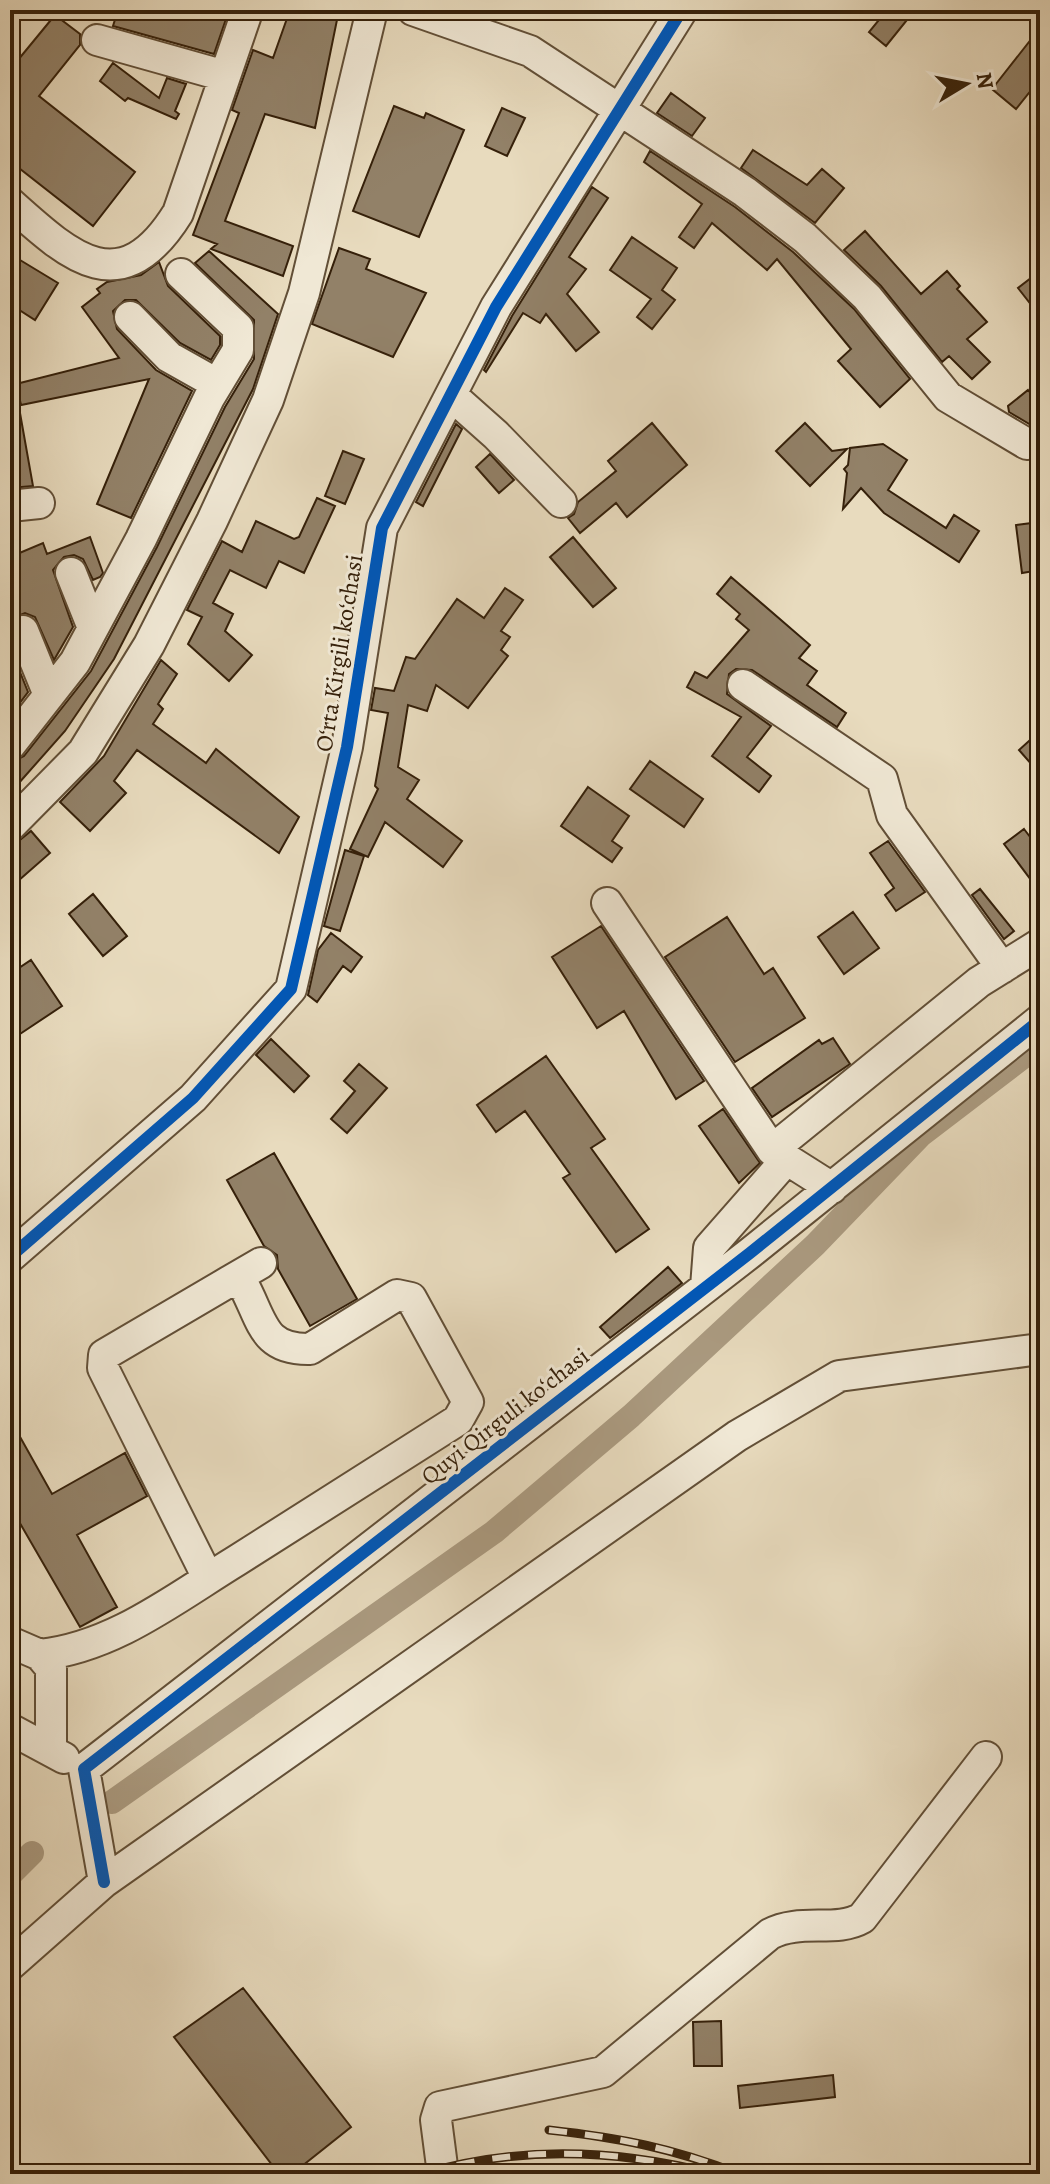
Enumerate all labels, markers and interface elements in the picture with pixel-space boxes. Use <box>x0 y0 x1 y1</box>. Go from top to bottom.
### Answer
north arrow <box>926 44 1006 124</box>
text: N <box>969 70 1001 91</box>
street label: Oʻrta Kirgili koʻchasi <box>308 552 370 754</box>
street label: Quyi Qirguli koʻchasi <box>414 1340 596 1492</box>

